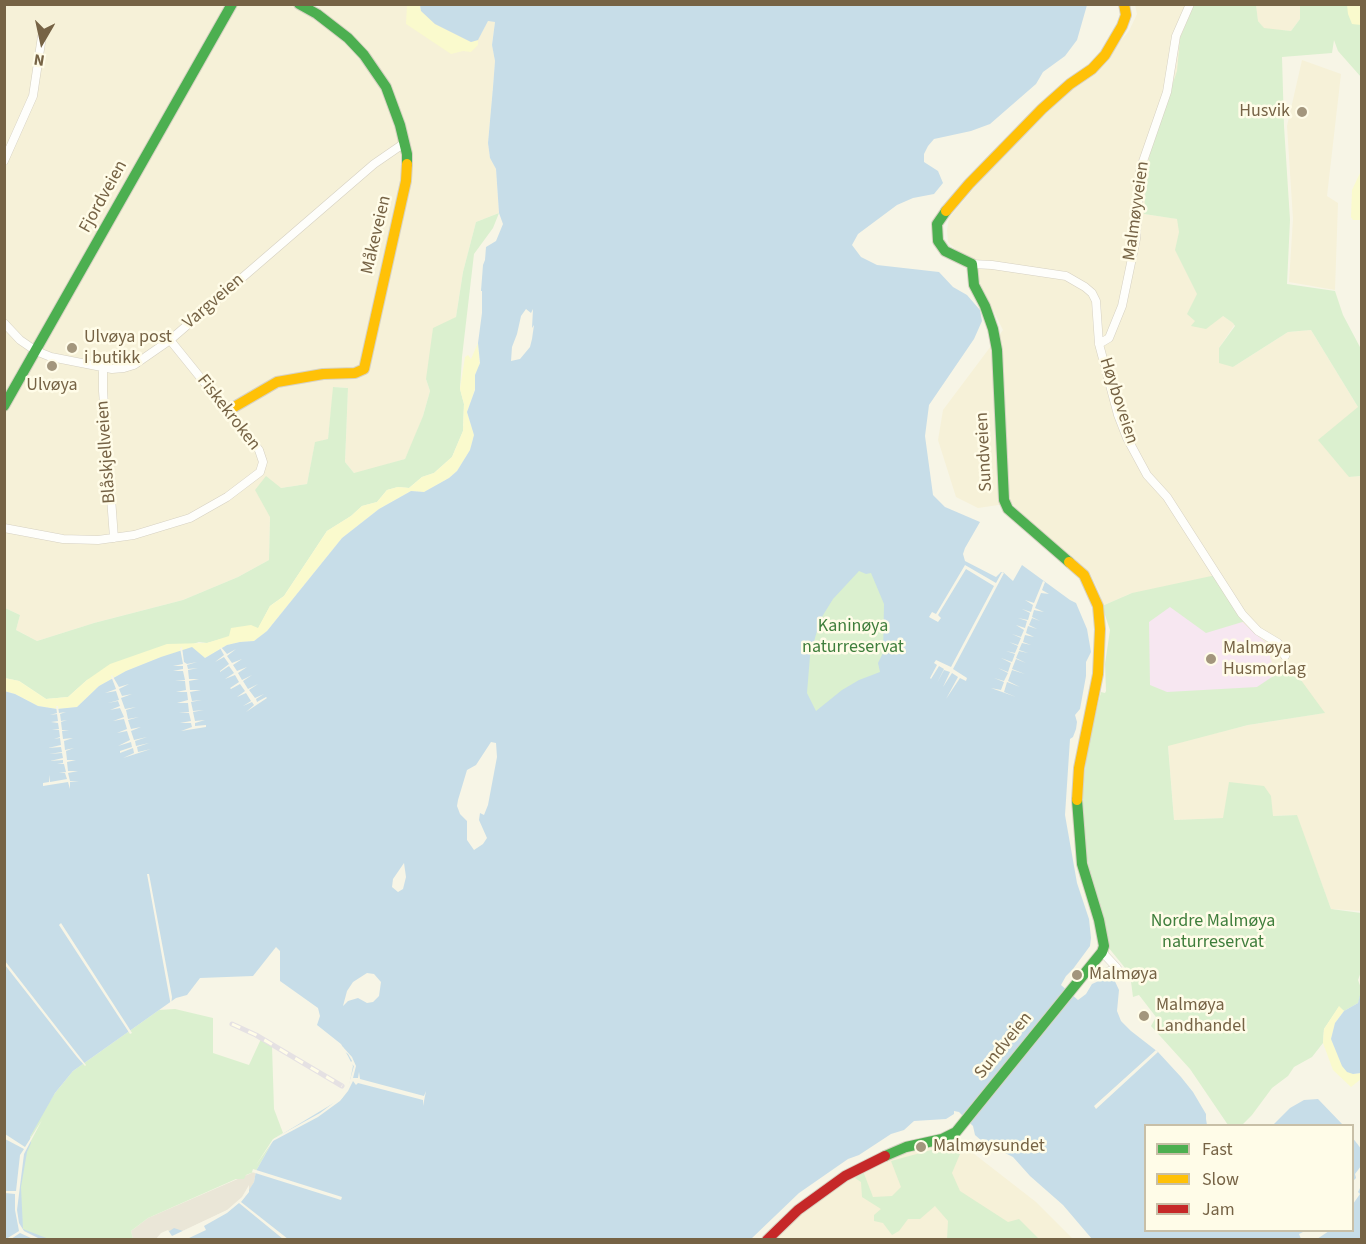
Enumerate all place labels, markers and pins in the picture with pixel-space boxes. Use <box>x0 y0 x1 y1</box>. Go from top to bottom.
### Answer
place label: Husvik <box>1239 101 1290 123</box>
marker: Husvik <box>1295 105 1309 119</box>
place label: Ulvøya post i butikk <box>84 327 172 370</box>
marker: Ulvøya post i butikk <box>65 341 79 355</box>
marker: Ulvøya <box>45 359 59 373</box>
place label: Ulvøya <box>26 375 78 397</box>
place label: Malmøya Husmorlag <box>1223 638 1306 680</box>
marker: Malmøya Husmorlag <box>1204 652 1218 666</box>
place label: Malmøya <box>1089 964 1157 986</box>
marker: Malmøya <box>1070 968 1084 982</box>
place label: Malmøya Landhandel <box>1156 995 1246 1038</box>
marker: Malmøya Landhandel <box>1137 1009 1151 1023</box>
place label: Malmøysundet <box>933 1136 1045 1158</box>
marker: Malmøysundet <box>914 1140 928 1154</box>

